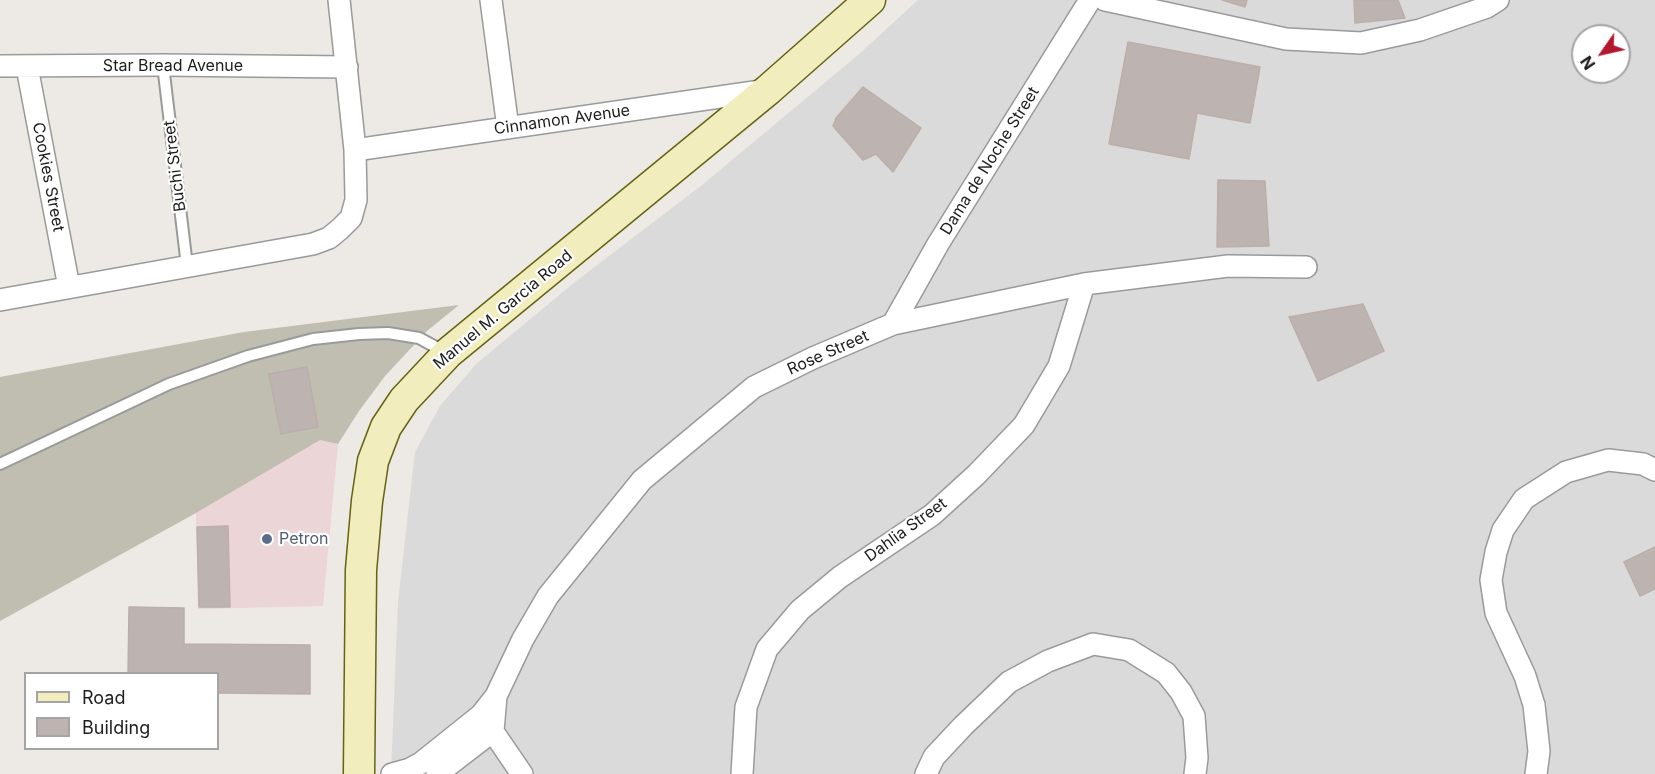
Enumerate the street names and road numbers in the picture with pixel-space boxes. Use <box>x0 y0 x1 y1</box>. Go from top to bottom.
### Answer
street label: Star Bread Avenue <box>103 56 243 76</box>
street label: Dama de Noche Street <box>937 83 1043 239</box>
street label: Cinnamon Avenue <box>493 101 631 139</box>
street label: Buchi Street <box>160 119 190 213</box>
street label: Cookies Street <box>28 121 68 233</box>
street label: Manuel M. Garcia Road <box>430 246 576 374</box>
street label: Rose Street <box>784 327 872 379</box>
street label: Dahlia Street <box>861 494 951 566</box>

